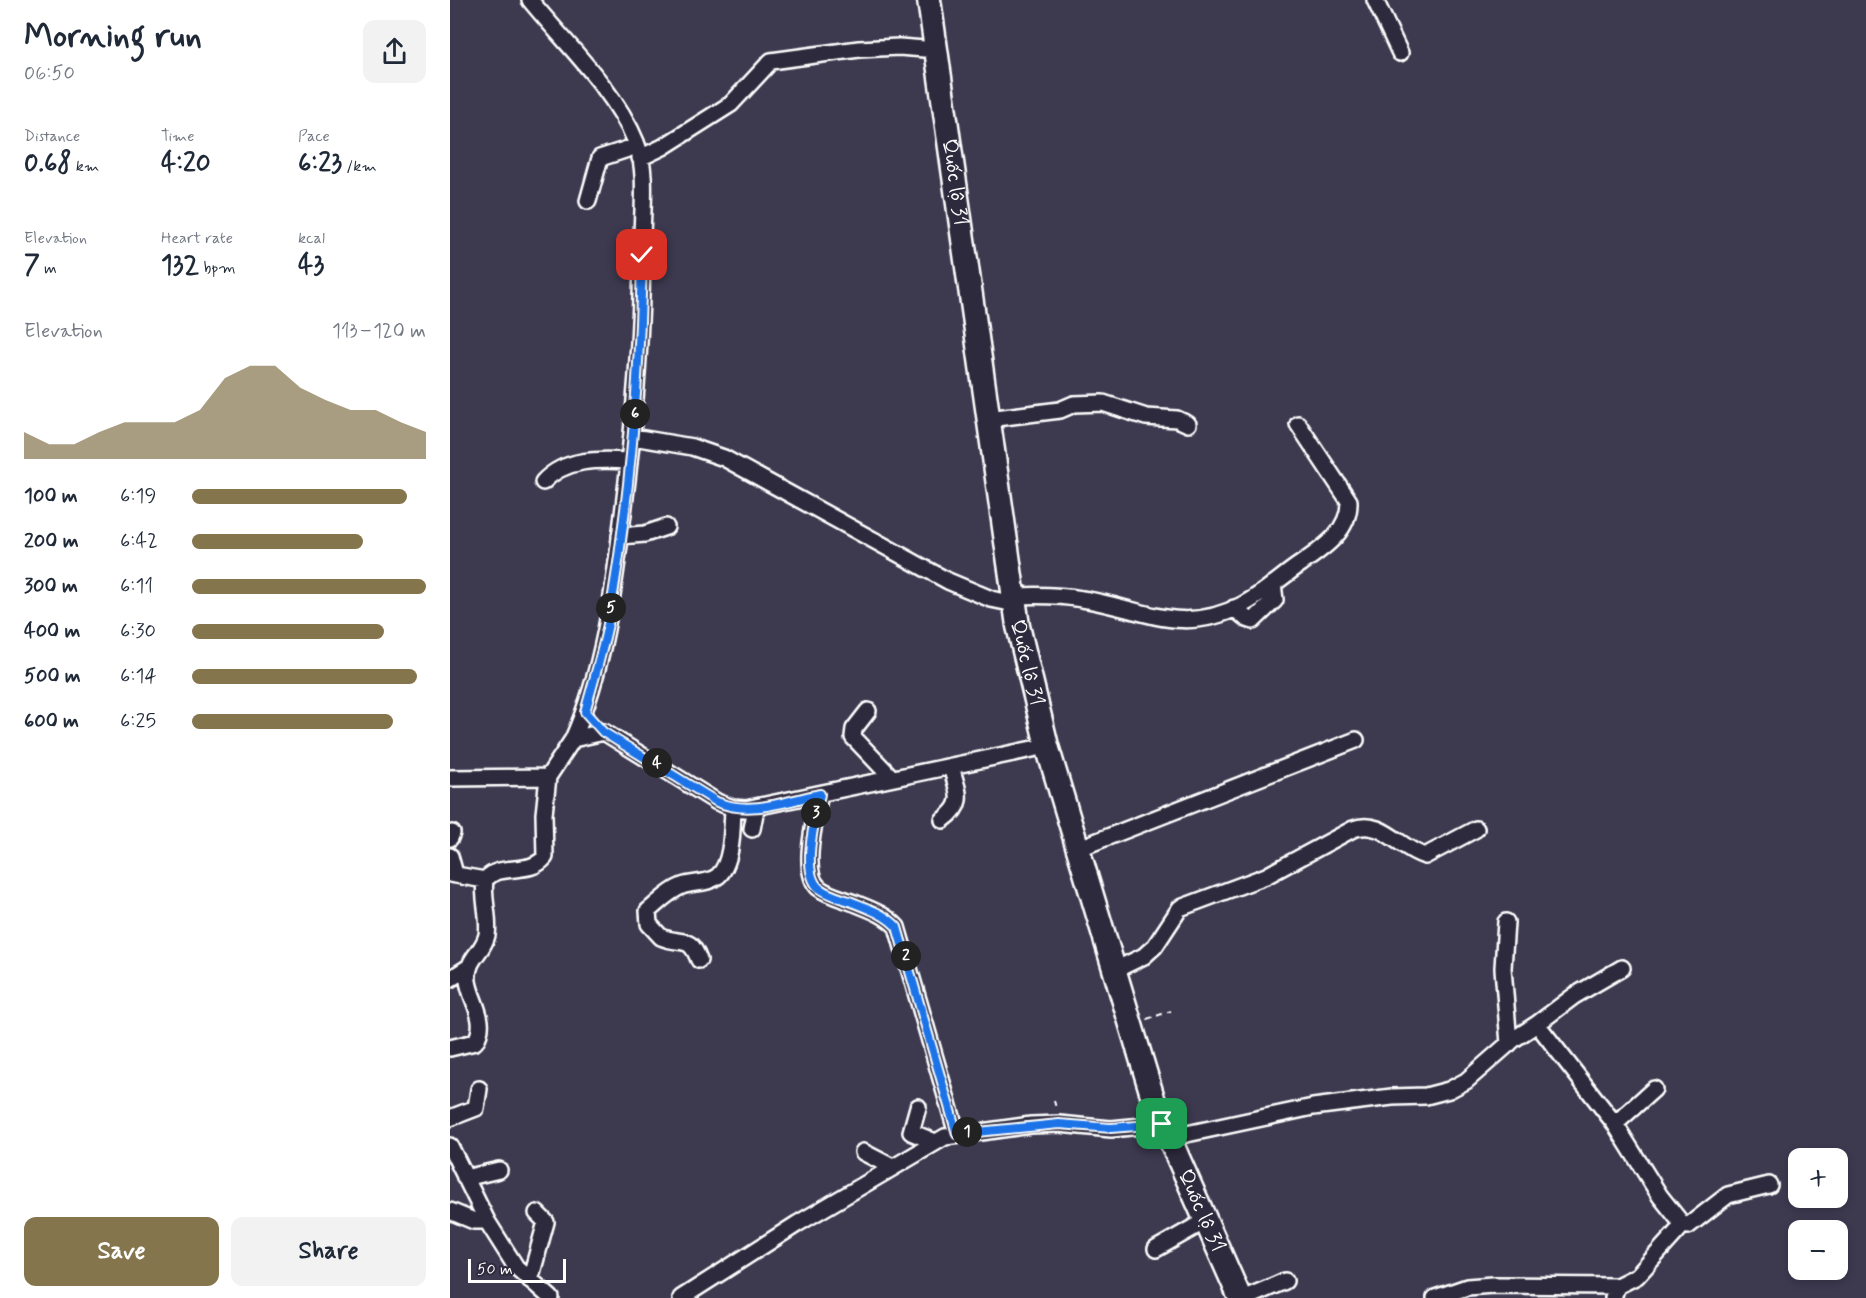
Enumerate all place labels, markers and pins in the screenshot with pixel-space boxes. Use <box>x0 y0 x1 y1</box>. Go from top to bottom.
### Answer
pin <box>616 229 667 280</box>
pin: 6 <box>620 399 650 429</box>
pin: 5 <box>596 593 626 623</box>
pin: 4 <box>642 748 672 778</box>
pin: 3 <box>801 798 831 828</box>
pin: 2 <box>891 941 921 971</box>
pin <box>1136 1098 1187 1149</box>
pin: 1 <box>952 1117 982 1147</box>

